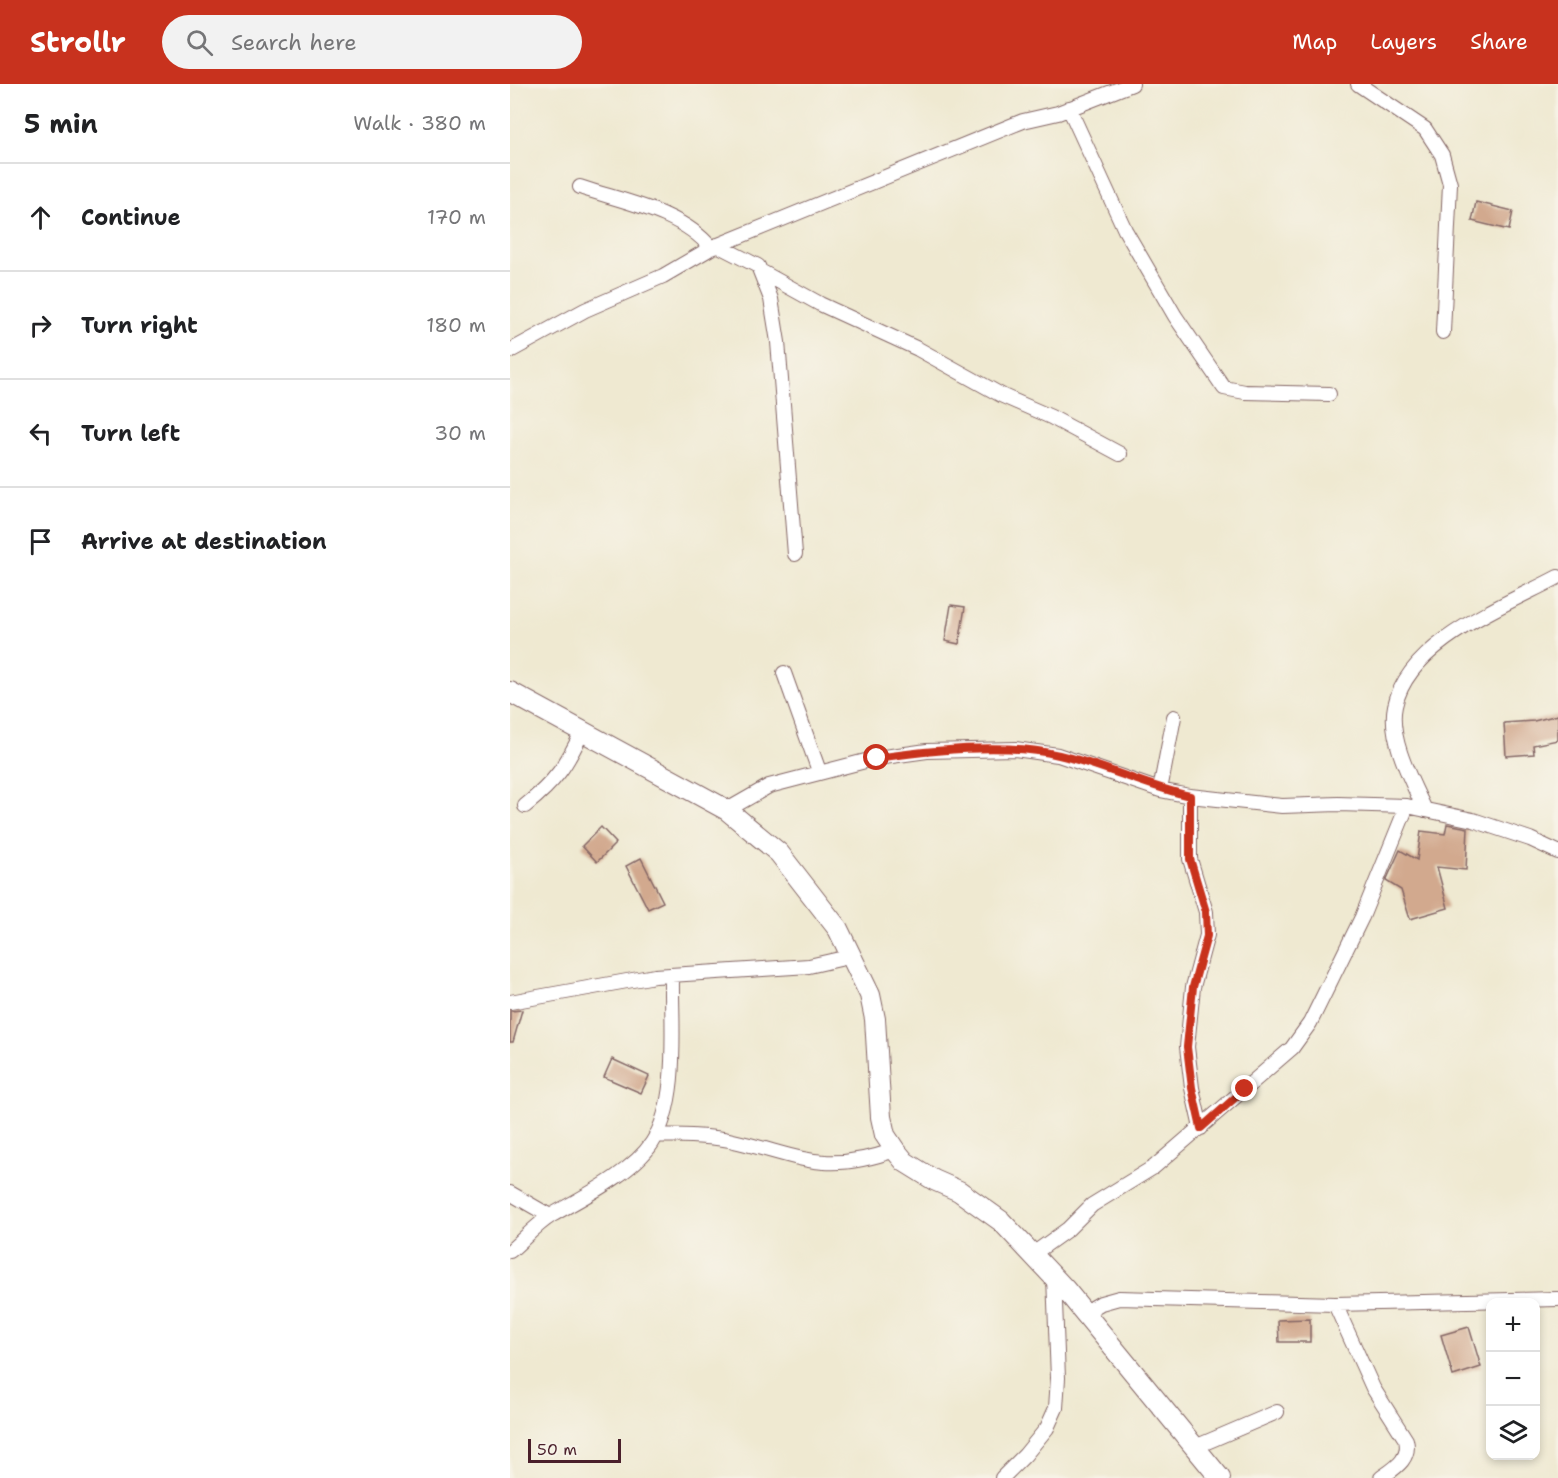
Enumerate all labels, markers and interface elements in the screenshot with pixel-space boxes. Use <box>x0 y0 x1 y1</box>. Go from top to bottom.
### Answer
search box <box>162 15 582 69</box>
text: Strollr <box>30 23 126 61</box>
icon: search <box>183 26 216 59</box>
text: Search here <box>231 28 357 57</box>
text: Map <box>1292 28 1337 56</box>
text: Layers <box>1370 28 1437 56</box>
text: Share <box>1470 28 1528 56</box>
text: 5 min <box>24 106 98 141</box>
text: Walk · 380 m <box>353 110 486 136</box>
icon: ahead <box>24 201 57 234</box>
text: Continue <box>81 203 181 232</box>
text: 170 m <box>427 204 486 230</box>
icon: right <box>24 309 57 342</box>
text: Turn right <box>81 311 198 340</box>
text: 180 m <box>426 312 486 338</box>
icon: left <box>24 417 57 450</box>
text: Turn left <box>81 419 180 448</box>
text: 30 m <box>434 420 486 446</box>
icon: arrive <box>24 525 57 558</box>
text: Arrive at destination <box>81 527 327 556</box>
route start <box>863 744 889 770</box>
route end <box>1231 1075 1257 1101</box>
map controls <box>1486 1298 1540 1460</box>
button: + <box>1486 1298 1540 1352</box>
button: − <box>1486 1352 1540 1406</box>
button: layers <box>1486 1406 1540 1460</box>
scale bar <box>528 1436 621 1464</box>
text: 50 m <box>537 1439 577 1460</box>

